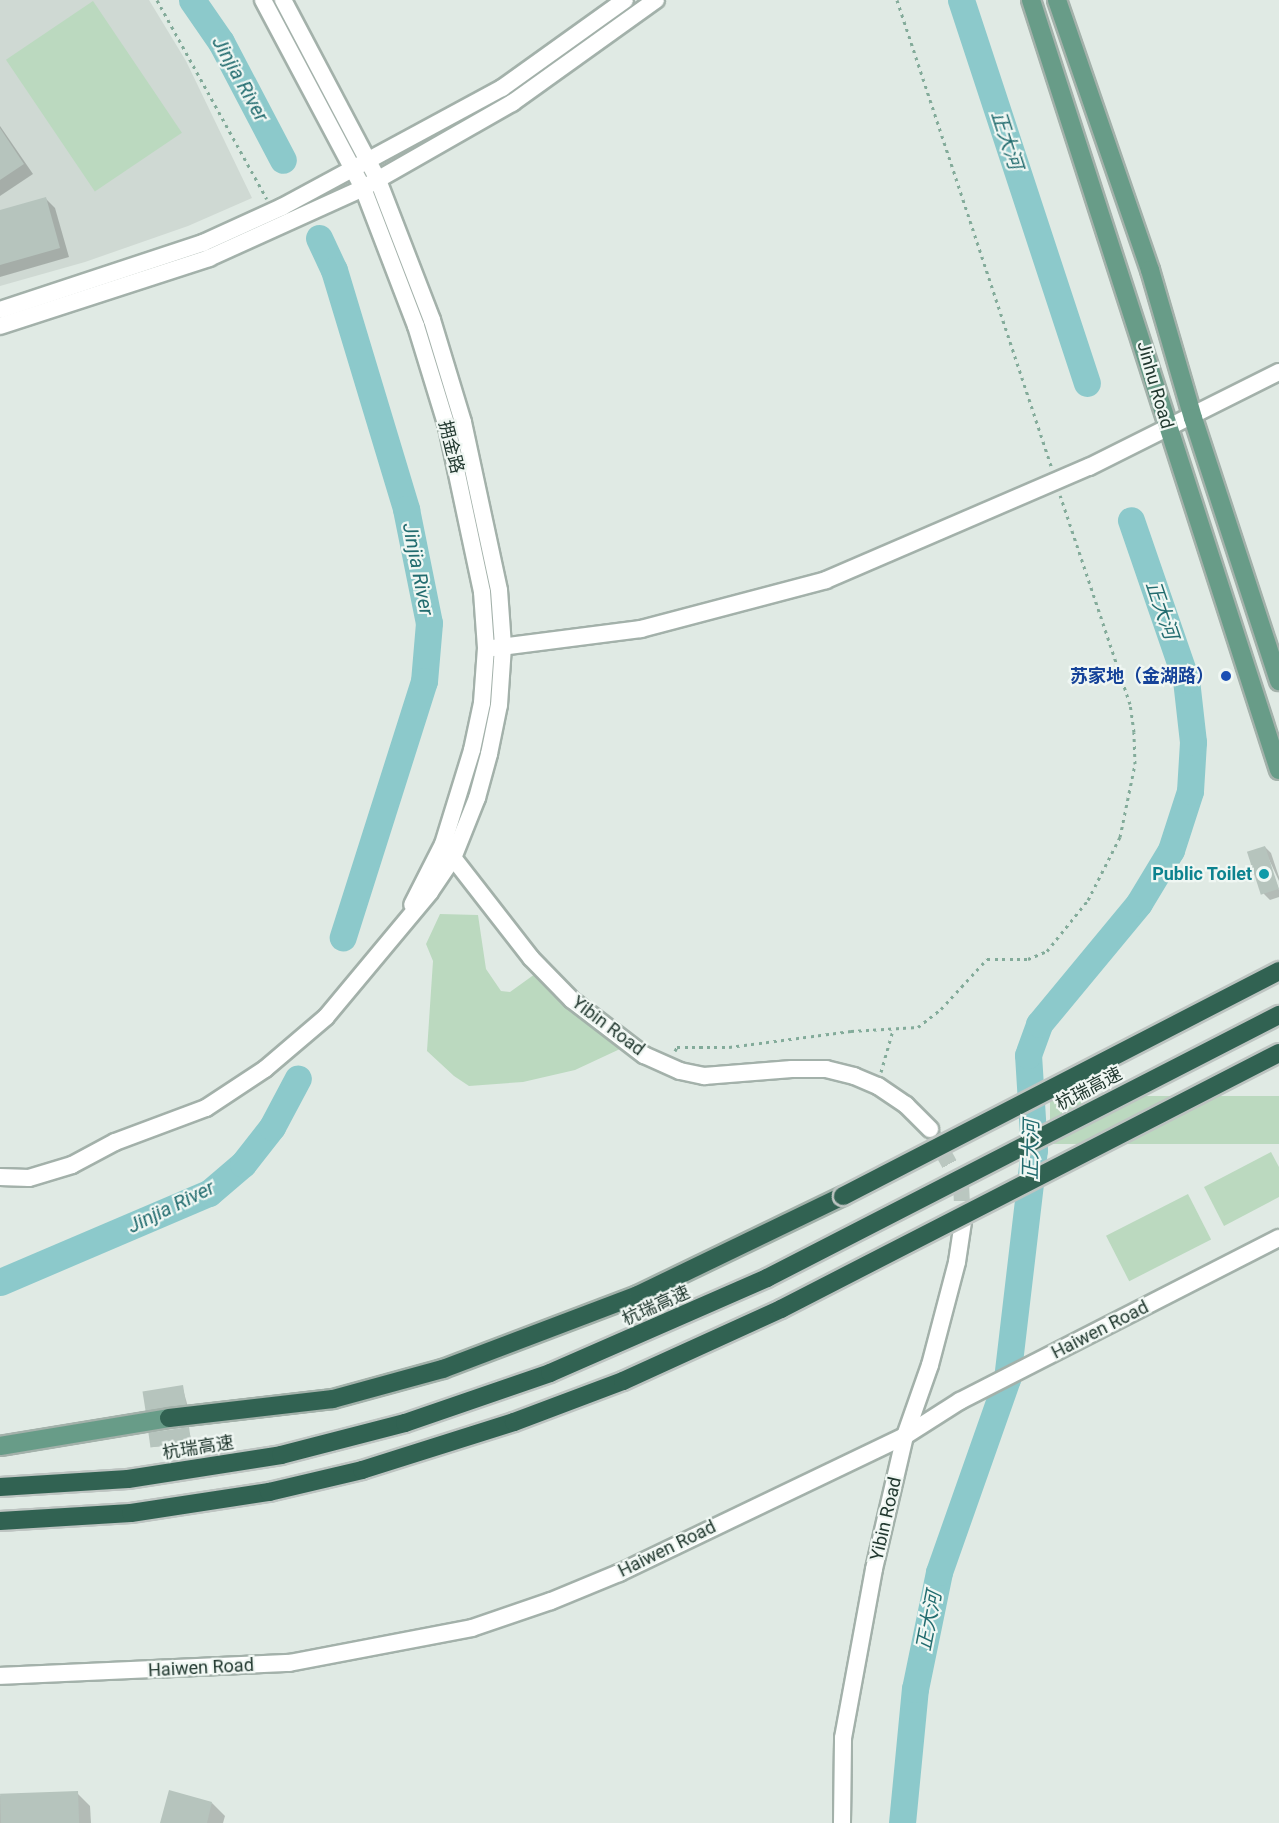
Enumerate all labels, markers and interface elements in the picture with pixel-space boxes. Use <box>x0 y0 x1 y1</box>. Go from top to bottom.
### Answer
water label: Jinjia River <box>207 32 273 126</box>
water label: 正大河 <box>986 108 1028 172</box>
street label: Jinhu Road <box>1132 339 1178 431</box>
street label: 拥金路 <box>434 418 468 476</box>
water label: Jinjia River <box>397 521 439 617</box>
water label: 正大河 <box>1141 578 1183 642</box>
place label: 苏家地（金湖路） <box>1070 665 1214 687</box>
marker: 苏家地（金湖路） <box>1219 669 1233 683</box>
place label: Public Toilet <box>1152 863 1252 885</box>
marker: Public Toilet <box>1257 867 1271 881</box>
street label: Yibin Road <box>567 992 649 1060</box>
street label: 杭瑞高速 <box>1052 1063 1126 1115</box>
water label: 正大河 <box>1018 1120 1044 1180</box>
water label: Jinjia River <box>124 1176 218 1238</box>
street label: 杭瑞高速 <box>619 1281 693 1331</box>
street label: Haiwen Road <box>1048 1296 1152 1364</box>
street label: 杭瑞高速 <box>161 1432 235 1464</box>
street label: Yibin Road <box>866 1475 906 1563</box>
street label: Haiwen Road <box>615 1516 719 1582</box>
water label: 正大河 <box>911 1589 947 1653</box>
street label: Haiwen Road <box>148 1654 254 1682</box>

